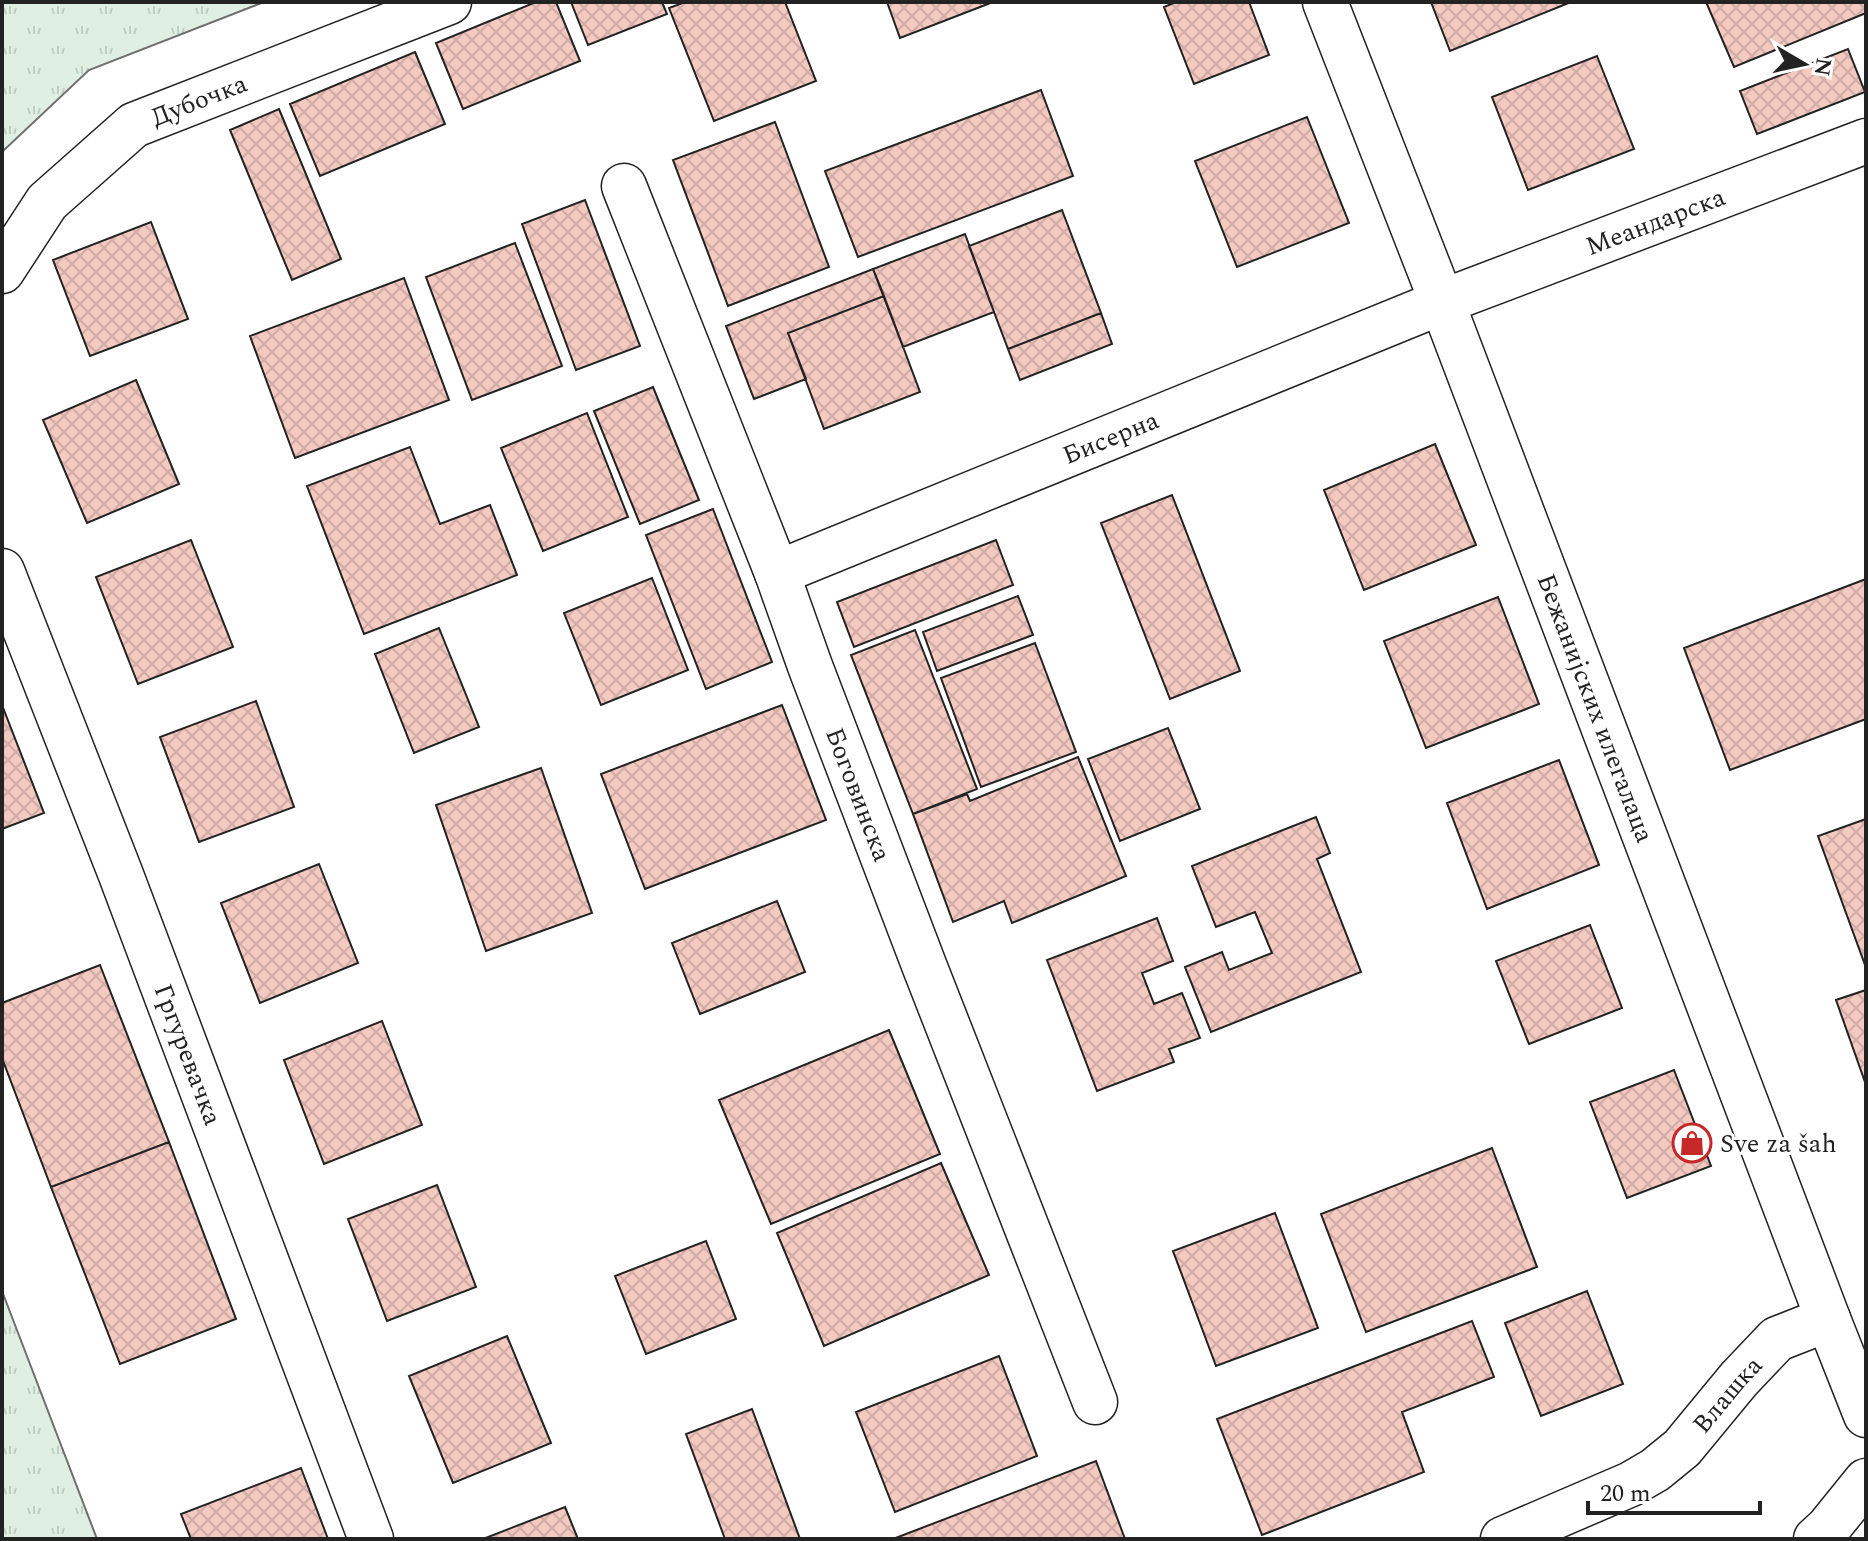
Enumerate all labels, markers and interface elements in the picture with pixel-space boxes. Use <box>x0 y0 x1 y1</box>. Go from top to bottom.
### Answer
north arrow <box>1764 24 1844 104</box>
text: N <box>1805 55 1840 78</box>
street label: Дубочка <box>145 64 253 138</box>
street label: Меандарска <box>1580 177 1731 267</box>
street label: Бисерна <box>1056 400 1165 476</box>
street label: Бежанијских илегалаца <box>1526 568 1664 849</box>
street label: Боговинска <box>814 722 902 868</box>
street label: Гргуревачка <box>143 978 233 1131</box>
shop icon: Sve za šah <box>1671 1122 1713 1164</box>
place label: Sve za šah <box>1720 1124 1837 1164</box>
street label: Влашка <box>1683 1347 1772 1443</box>
scale bar <box>1588 1465 1760 1515</box>
text: 20 m <box>1600 1476 1651 1512</box>

